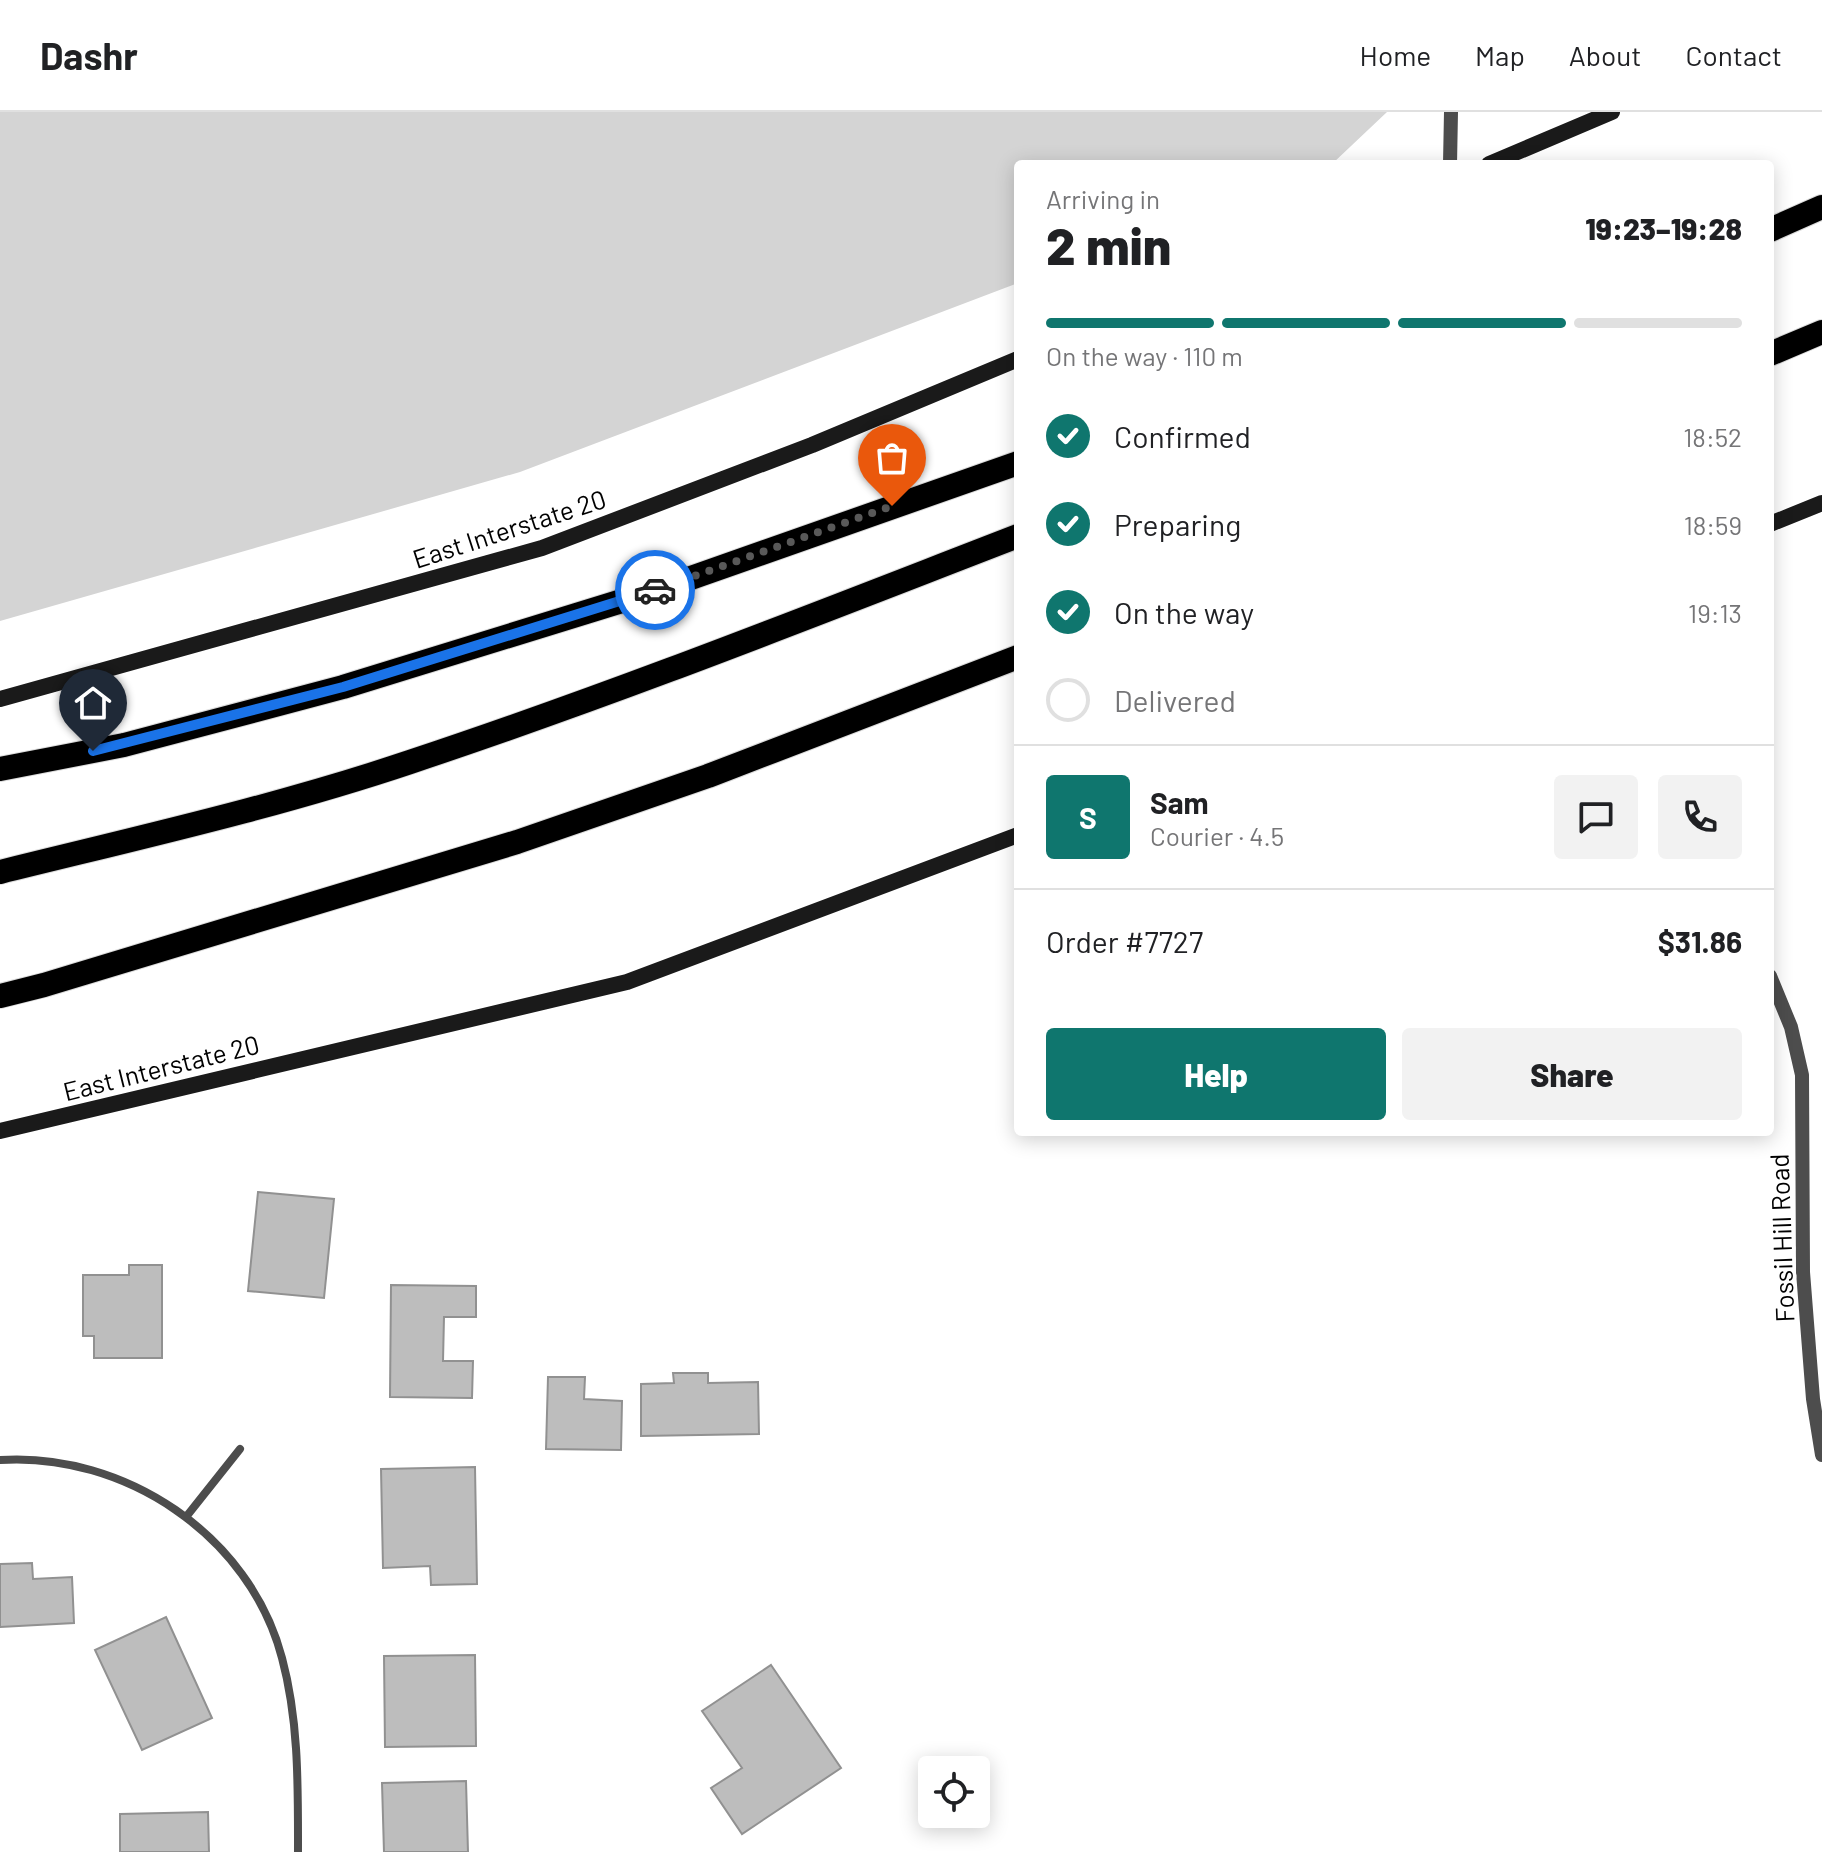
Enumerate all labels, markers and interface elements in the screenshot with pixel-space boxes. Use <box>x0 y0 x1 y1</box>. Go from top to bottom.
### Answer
text: Dashr <box>40 32 138 78</box>
text: Home <box>1360 38 1431 72</box>
text: Map <box>1475 38 1525 72</box>
text: About <box>1569 38 1641 72</box>
text: Contact <box>1685 38 1782 72</box>
text: Arriving in <box>1046 183 1160 214</box>
text: 19:23–19:28 <box>1585 210 1742 246</box>
text: 2 min <box>1046 213 1171 275</box>
text: On the way · 110 m <box>1046 340 1243 371</box>
icon: check <box>1046 414 1090 458</box>
text: Confirmed <box>1114 418 1251 454</box>
text: 18:52 <box>1683 421 1742 452</box>
pin <box>858 424 926 506</box>
icon: bag <box>870 436 914 480</box>
street label: East Interstate 20 <box>409 482 609 574</box>
icon: check <box>1046 502 1090 546</box>
text: Preparing <box>1114 506 1241 542</box>
text: 18:59 <box>1684 509 1742 540</box>
courier <box>615 550 695 630</box>
icon: car <box>633 568 677 612</box>
icon: check <box>1046 590 1090 634</box>
text: On the way <box>1114 594 1254 630</box>
text: 19:13 <box>1688 597 1742 628</box>
pin <box>59 669 127 751</box>
icon: home <box>71 681 115 725</box>
text: Delivered <box>1114 682 1236 718</box>
button: chat <box>1554 775 1638 859</box>
button: phone <box>1658 775 1742 859</box>
text: Sam <box>1150 784 1209 820</box>
text: S <box>1079 799 1097 835</box>
text: Courier · 4.5 <box>1150 820 1284 851</box>
text: Order #7727 <box>1046 923 1203 959</box>
text: $31.86 <box>1658 923 1742 959</box>
street label: East Interstate 20 <box>60 1028 262 1106</box>
button: Help <box>1046 1028 1386 1120</box>
button: Share <box>1402 1028 1742 1120</box>
street label: Fossil Hill Road <box>1763 1153 1799 1323</box>
map controls <box>918 1756 990 1828</box>
button: locate <box>918 1756 990 1828</box>

